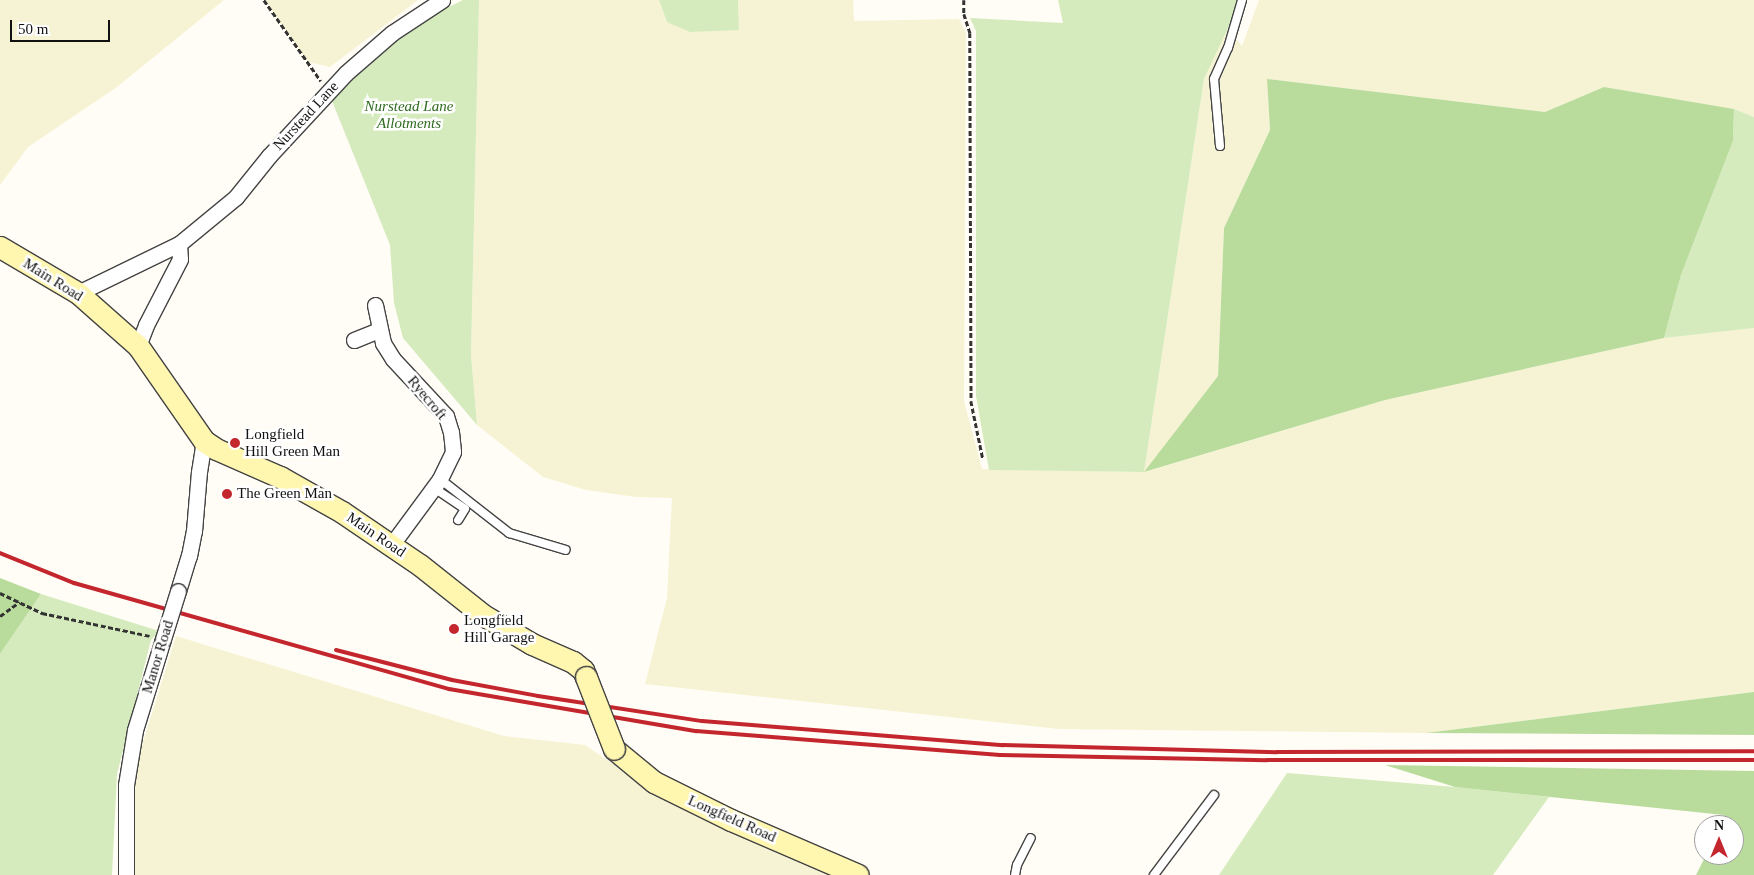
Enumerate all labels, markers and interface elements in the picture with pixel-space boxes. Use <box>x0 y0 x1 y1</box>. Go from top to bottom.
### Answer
scale bar <box>12 10 112 42</box>
text: 50 m <box>18 21 48 37</box>
street label: Nurstead Lane <box>269 78 343 154</box>
park label: Nurstead Lane Allotments <box>365 97 453 132</box>
street label: Main Road <box>20 255 86 305</box>
street label: Ryecroft <box>403 372 451 424</box>
place label: Longfield Hill Green Man <box>245 425 340 460</box>
marker: Longfield Hill Green Man <box>229 437 241 449</box>
place label: The Green Man <box>237 485 332 503</box>
marker: The Green Man <box>221 488 233 500</box>
street label: Main Road <box>343 509 409 561</box>
place label: Longfield Hill Garage <box>464 611 534 646</box>
street label: Manor Road <box>138 618 178 696</box>
marker: Longfield Hill Garage <box>448 623 460 635</box>
street label: Longfield Road <box>685 792 779 846</box>
north arrow <box>1694 815 1744 865</box>
text: N <box>1714 818 1724 833</box>

